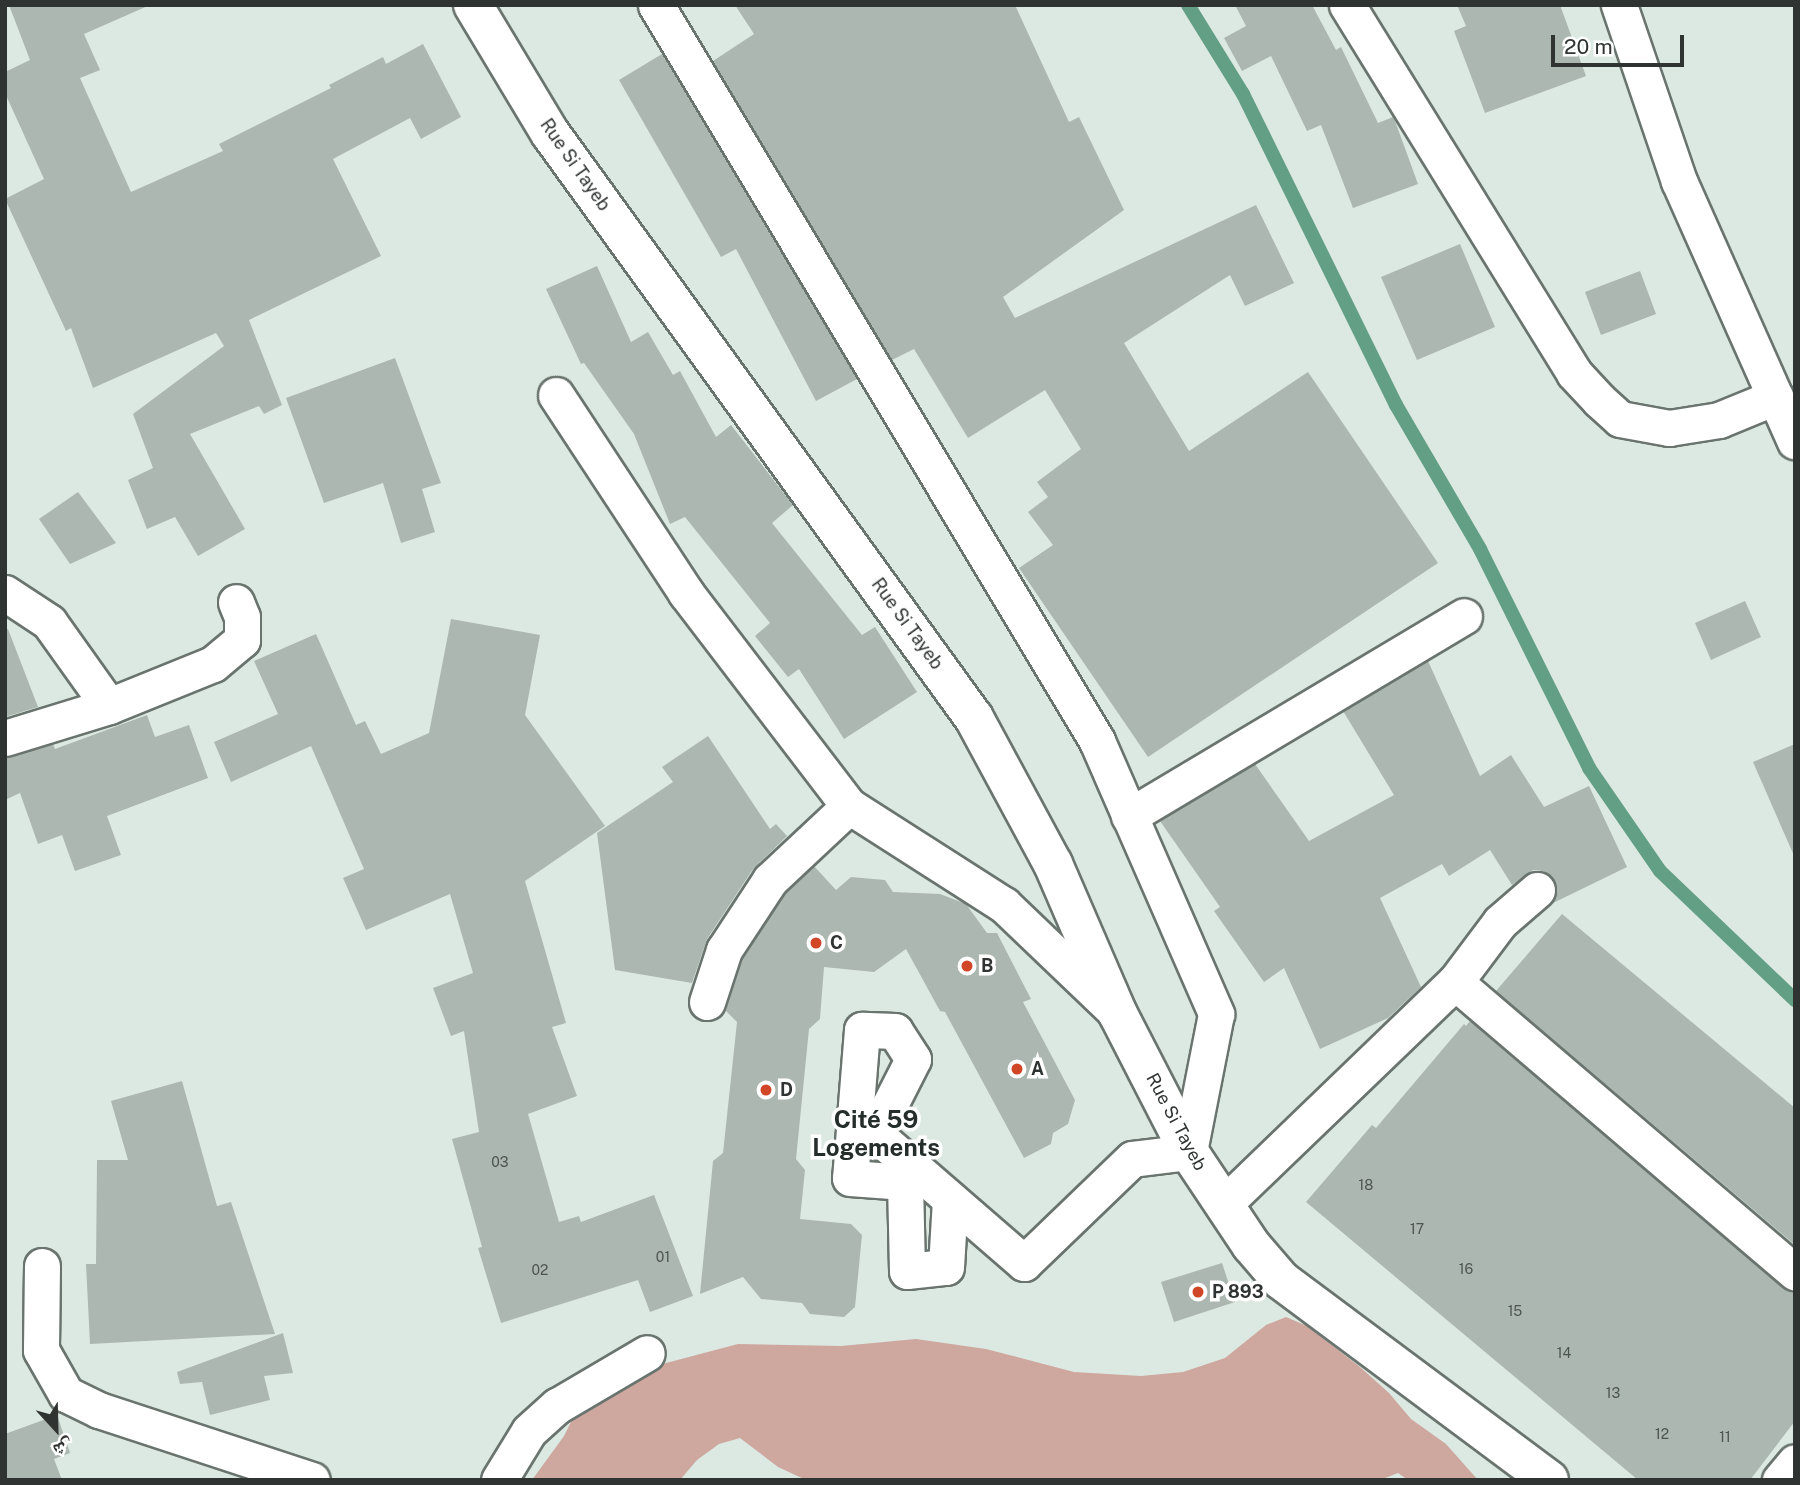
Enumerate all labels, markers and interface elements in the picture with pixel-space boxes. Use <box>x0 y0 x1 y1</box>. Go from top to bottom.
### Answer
scale bar <box>1555 21 1688 65</box>
text: 20 m <box>1564 34 1613 59</box>
street label: Rue Si Tayeb <box>535 115 615 215</box>
street label: Rue Si Tayeb <box>867 574 947 674</box>
place label: C <box>830 932 843 954</box>
marker: C <box>808 935 824 951</box>
place label: B <box>981 955 993 977</box>
marker: B <box>959 958 975 974</box>
place label: A <box>1031 1058 1044 1080</box>
marker: A <box>1009 1061 1025 1077</box>
street label: Rue Si Tayeb <box>1141 1069 1211 1175</box>
place label: D <box>780 1079 793 1101</box>
marker: D <box>758 1082 774 1098</box>
district label: Cité 59 Logements <box>812 1106 940 1162</box>
house number: 03 <box>491 1154 509 1170</box>
house number: 18 <box>1359 1177 1373 1193</box>
house number: 17 <box>1410 1221 1424 1237</box>
house number: 01 <box>656 1249 670 1265</box>
house number: 16 <box>1459 1261 1473 1277</box>
house number: 02 <box>532 1262 548 1278</box>
place label: P 893 <box>1212 1281 1264 1303</box>
marker: P 893 <box>1190 1284 1206 1300</box>
house number: 15 <box>1508 1303 1522 1319</box>
house number: 14 <box>1557 1345 1571 1361</box>
house number: 13 <box>1606 1385 1620 1401</box>
north arrow <box>21 1394 91 1464</box>
house number: 12 <box>1655 1426 1669 1442</box>
house number: 11 <box>1719 1429 1731 1445</box>
text: ش <box>50 1434 77 1462</box>

